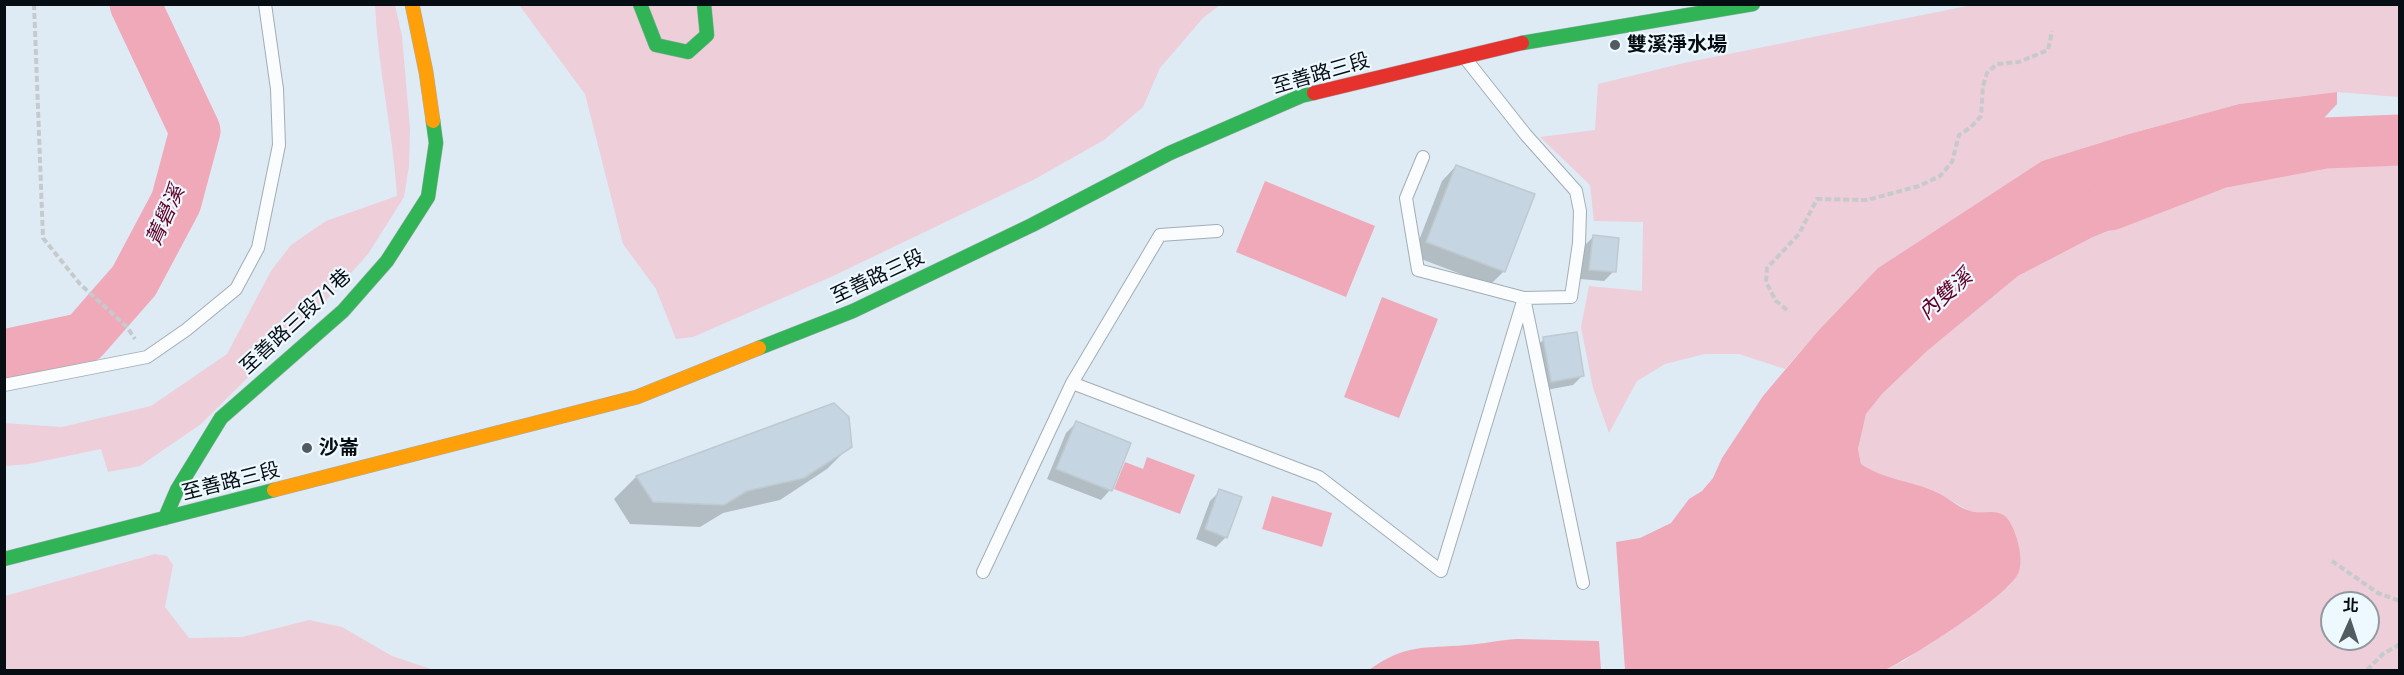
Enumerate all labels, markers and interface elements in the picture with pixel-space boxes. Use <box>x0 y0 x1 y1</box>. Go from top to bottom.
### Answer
place label: 雙溪淨水場 <box>1627 33 1727 57</box>
marker: 雙溪淨水場 <box>1608 38 1622 52</box>
street label: 至善路三段 <box>1270 49 1372 99</box>
water label: 菁礐溪 <box>142 182 190 250</box>
street label: 至善路三段 <box>828 245 928 309</box>
street label: 至善路三段71巷 <box>236 265 356 379</box>
water label: 內雙溪 <box>1914 265 1978 325</box>
place label: 沙崙 <box>319 436 359 460</box>
marker: 沙崙 <box>300 441 314 455</box>
street label: 至善路三段 <box>180 458 282 506</box>
north arrow <box>2320 591 2380 651</box>
text: 北 <box>2342 594 2359 616</box>

